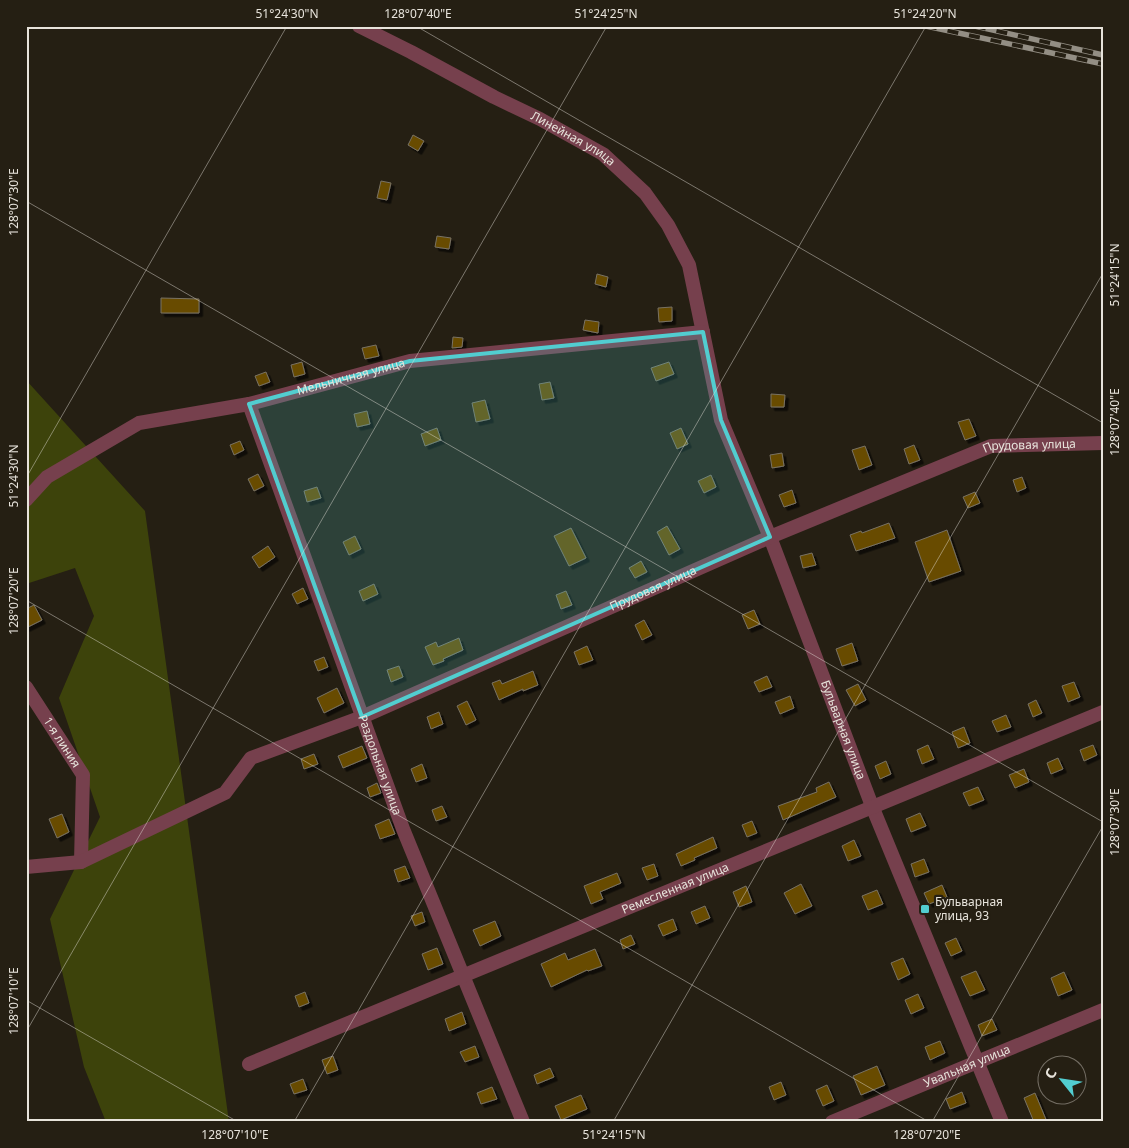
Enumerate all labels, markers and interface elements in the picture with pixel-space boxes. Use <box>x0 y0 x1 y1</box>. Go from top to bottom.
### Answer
text: 51°24'30"N <box>255 5 319 22</box>
text: 128°07'40"E <box>384 5 452 22</box>
text: 51°24'25"N <box>574 5 638 22</box>
text: 51°24'20"N <box>893 5 957 22</box>
street label: Линейная улица <box>528 107 619 169</box>
text: 128°07'30"E <box>5 168 22 236</box>
text: 51°24'15"N <box>1106 243 1123 307</box>
street label: Мельничная улица <box>295 354 407 399</box>
text: 128°07'40"E <box>1106 388 1123 456</box>
street label: Прудовая улица <box>980 435 1076 457</box>
text: 51°24'30"N <box>5 444 22 508</box>
street label: Прудовая улица <box>607 562 699 615</box>
text: 128°07'20"E <box>5 567 22 635</box>
street label: Бульварная улица <box>817 678 870 782</box>
street label: Раздольная улица <box>354 712 406 817</box>
street label: 1-я линия <box>40 714 85 771</box>
text: 128°07'30"E <box>1106 788 1123 856</box>
street label: Ремесленная улица <box>619 858 731 918</box>
place label: Бульварная улица, 93 <box>935 893 1003 924</box>
marker: Бульварная улица, 93 <box>919 903 931 915</box>
text: 128°07'10"E <box>5 967 22 1035</box>
street label: Увальная улица <box>921 1040 1013 1091</box>
north arrow <box>1036 1056 1086 1106</box>
text: С <box>1040 1065 1061 1082</box>
text: 128°07'10"E <box>201 1126 269 1143</box>
text: 51°24'15"N <box>582 1126 646 1143</box>
text: 128°07'20"E <box>893 1126 961 1143</box>

